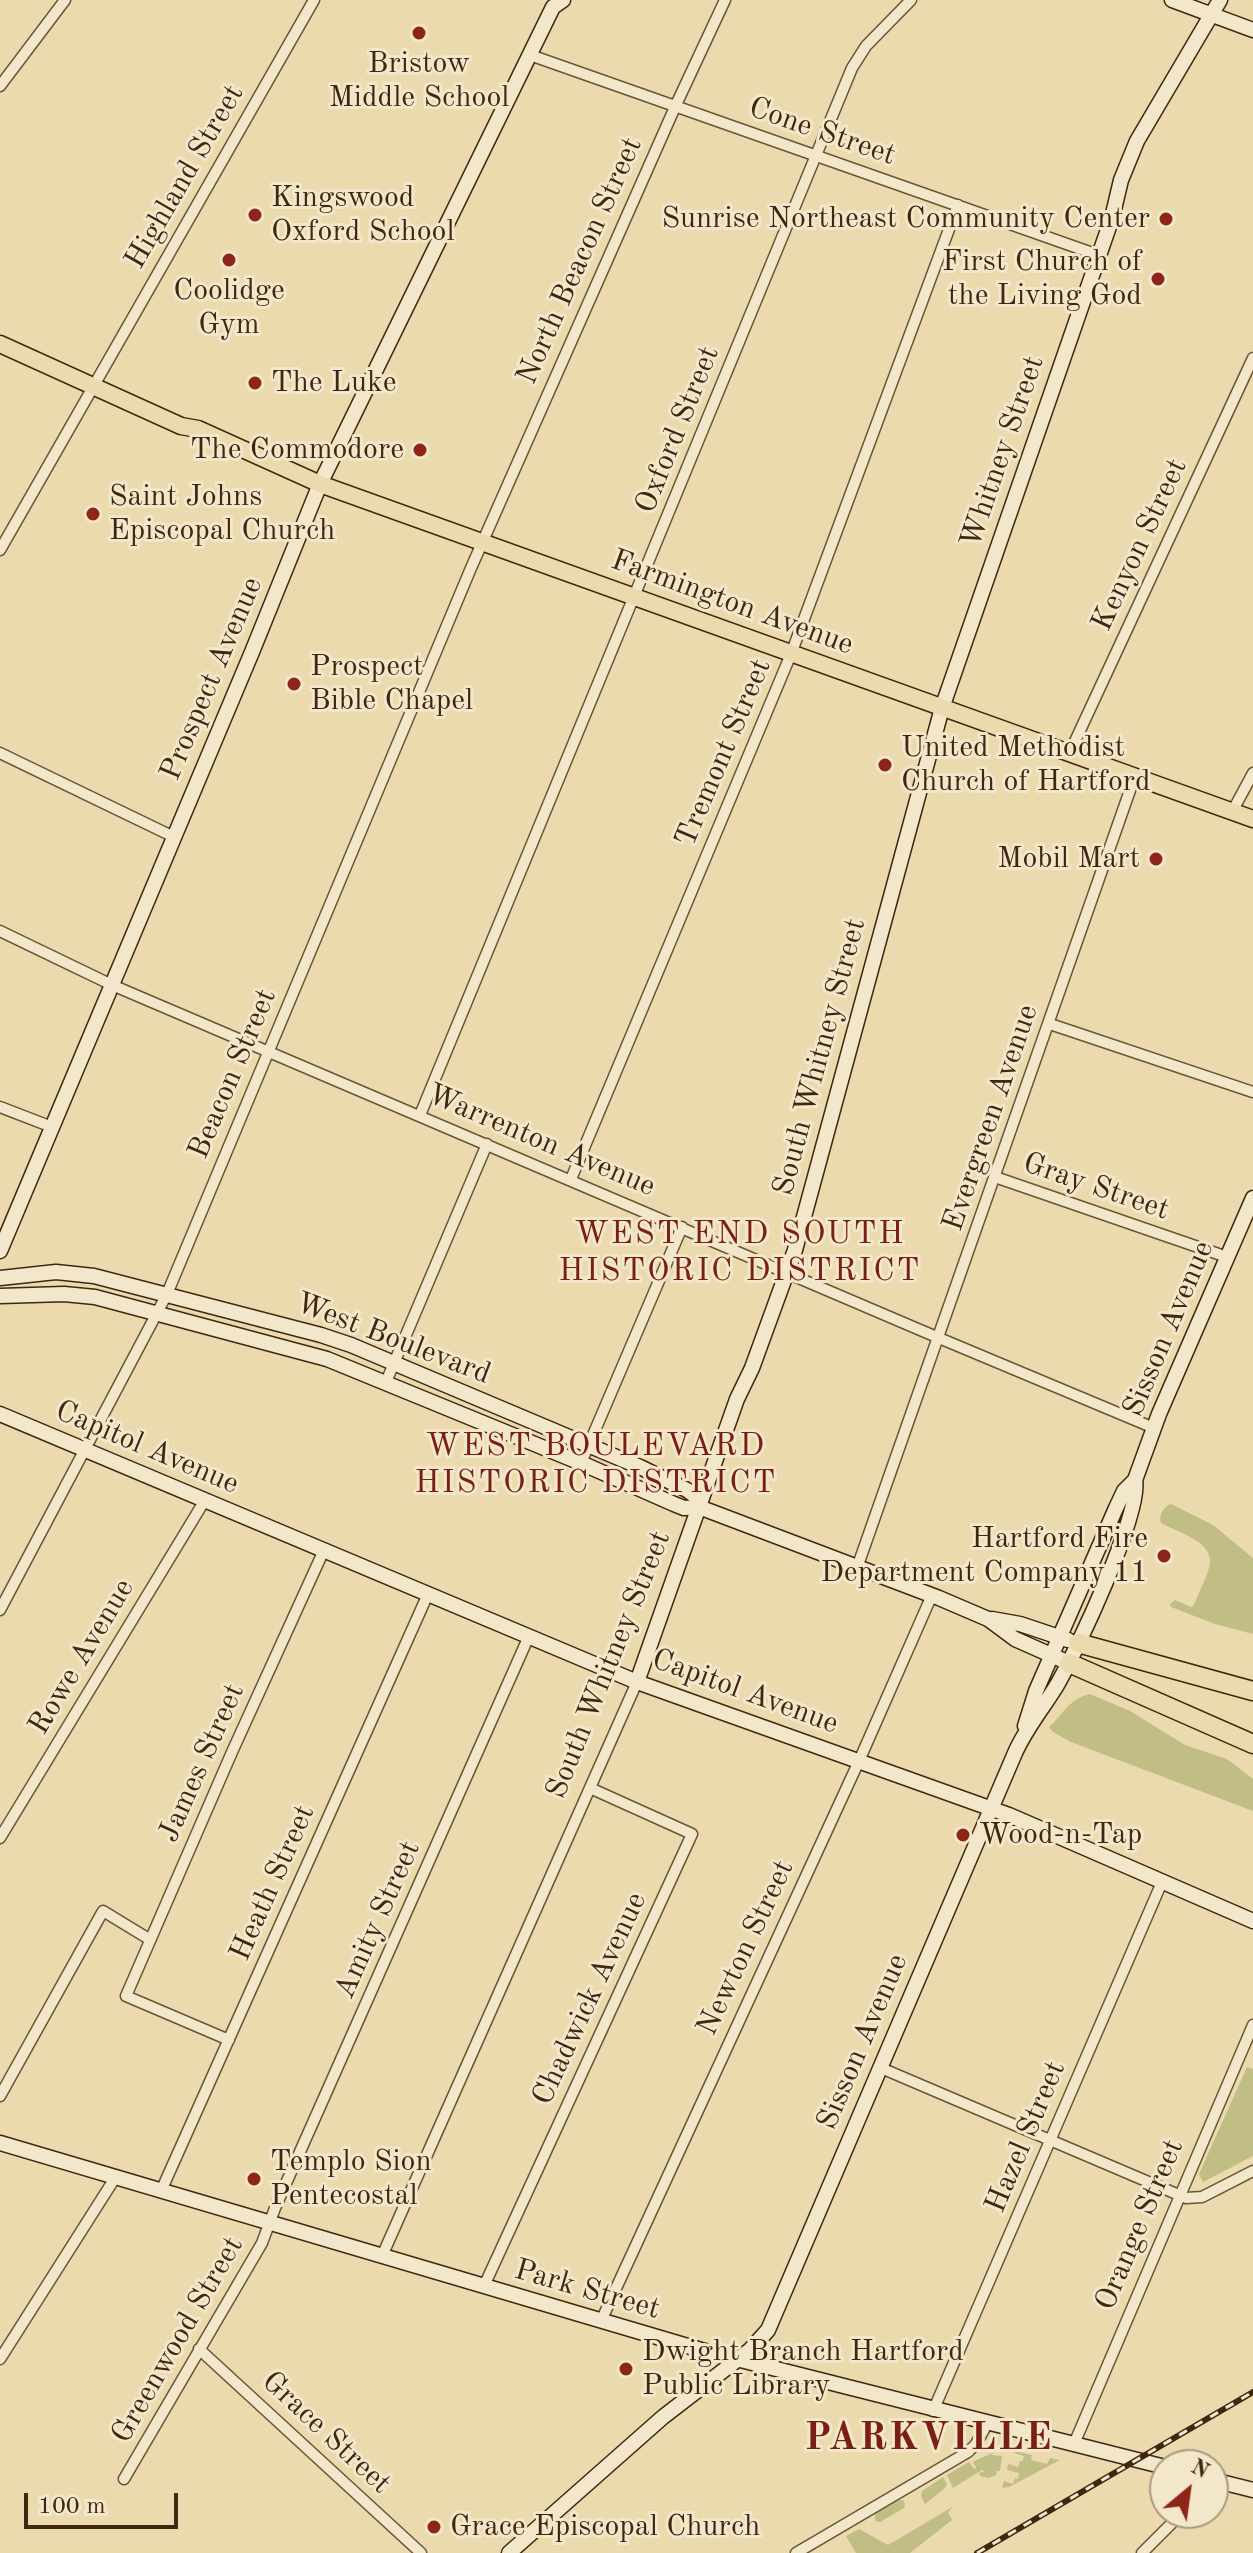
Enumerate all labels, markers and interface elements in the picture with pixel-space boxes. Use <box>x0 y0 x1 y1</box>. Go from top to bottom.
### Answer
marker: Bristow Middle School <box>410 24 428 42</box>
place label: Bristow Middle School <box>329 46 509 116</box>
street label: Highland Street <box>118 78 252 276</box>
street label: Cone Street <box>744 90 900 174</box>
street label: North Beacon Street <box>509 132 651 390</box>
place label: Kingswood Oxford School <box>271 180 455 250</box>
place label: Sunrise Northeast Community Center <box>661 201 1150 237</box>
marker: Kingswood Oxford School <box>246 206 264 224</box>
marker: Sunrise Northeast Community Center <box>1157 210 1175 228</box>
place label: First Church of the Living God <box>942 244 1142 314</box>
marker: Coolidge Gym <box>220 251 238 269</box>
marker: First Church of the Living God <box>1149 270 1167 288</box>
place label: Coolidge Gym <box>173 273 285 344</box>
street label: Oxford Street <box>628 341 728 519</box>
street label: Whitney Street <box>953 351 1053 553</box>
place label: The Luke <box>271 365 396 401</box>
marker: The Luke <box>246 374 264 392</box>
place label: The Commodore <box>190 432 404 468</box>
marker: The Commodore <box>411 441 429 459</box>
street label: Kenyon Street <box>1084 453 1196 637</box>
place label: Saint Johns Episcopal Church <box>109 479 335 550</box>
marker: Saint Johns Episcopal Church <box>84 505 102 523</box>
street label: Farmington Avenue <box>606 542 858 664</box>
street label: Prospect Avenue <box>153 572 271 786</box>
place label: Prospect Bible Chapel <box>310 649 473 720</box>
street label: Tremont Street <box>668 654 780 852</box>
marker: Prospect Bible Chapel <box>285 675 303 693</box>
place label: United Methodist Church of Hartford <box>901 730 1151 800</box>
marker: United Methodist Church of Hartford <box>876 756 894 774</box>
place label: Mobil Mart <box>997 841 1140 877</box>
marker: Mobil Mart <box>1147 850 1165 868</box>
street label: South Whitney Street <box>766 914 874 1200</box>
street label: Beacon Street <box>181 983 285 1165</box>
street label: Evergreen Avenue <box>935 1000 1047 1236</box>
street label: Warrenton Avenue <box>422 1077 660 1205</box>
street label: Gray Street <box>1018 1145 1174 1229</box>
district label: WEST END SOUTH HISTORIC DISTRICT <box>559 1216 921 1291</box>
street label: Sisson Avenue <box>1116 1236 1222 1422</box>
street label: West Boulevard <box>290 1285 496 1393</box>
street label: Capitol Avenue <box>50 1393 244 1503</box>
district label: WEST BOULEVARD HISTORIC DISTRICT <box>415 1428 777 1503</box>
place label: Hartford Fire Department Company 11 <box>820 1521 1148 1592</box>
street label: South Whitney Street <box>539 1526 679 1804</box>
marker: Hartford Fire Department Company 11 <box>1155 1547 1173 1565</box>
street label: Rowe Avenue <box>21 1573 143 1741</box>
street label: Capitol Avenue <box>647 1642 843 1742</box>
street label: James Street <box>151 1678 253 1848</box>
street label: Heath Street <box>223 1799 323 1967</box>
place label: Wood-n-Tap <box>979 1817 1142 1853</box>
marker: Wood-n-Tap <box>954 1826 972 1844</box>
street label: Amity Street <box>327 1835 429 2005</box>
street label: Newton Street <box>690 1854 802 2042</box>
street label: Chadwick Avenue <box>525 1887 655 2111</box>
street label: Sisson Avenue <box>810 1949 916 2135</box>
street label: Hazel Street <box>978 2056 1074 2218</box>
street label: Orange Street <box>1088 2134 1192 2316</box>
place label: Templo Sion Pentecostal <box>270 2144 432 2214</box>
marker: Templo Sion Pentecostal <box>245 2170 263 2188</box>
street label: Greenwood Street <box>104 2230 252 2450</box>
street label: Park Street <box>510 2252 664 2328</box>
place label: Dwight Branch Hartford Public Library <box>642 2334 964 2404</box>
marker: Dwight Branch Hartford Public Library <box>617 2360 635 2378</box>
street label: Grace Street <box>254 2364 398 2502</box>
district label: PARKVILLE <box>805 2416 1053 2462</box>
north arrow <box>1149 2449 1229 2529</box>
text: N <box>1187 2456 1212 2483</box>
scale bar <box>28 2477 182 2527</box>
text: 100 m <box>38 2495 106 2519</box>
place label: Grace Episcopal Church <box>450 2509 760 2545</box>
marker: Grace Episcopal Church <box>425 2518 443 2536</box>

